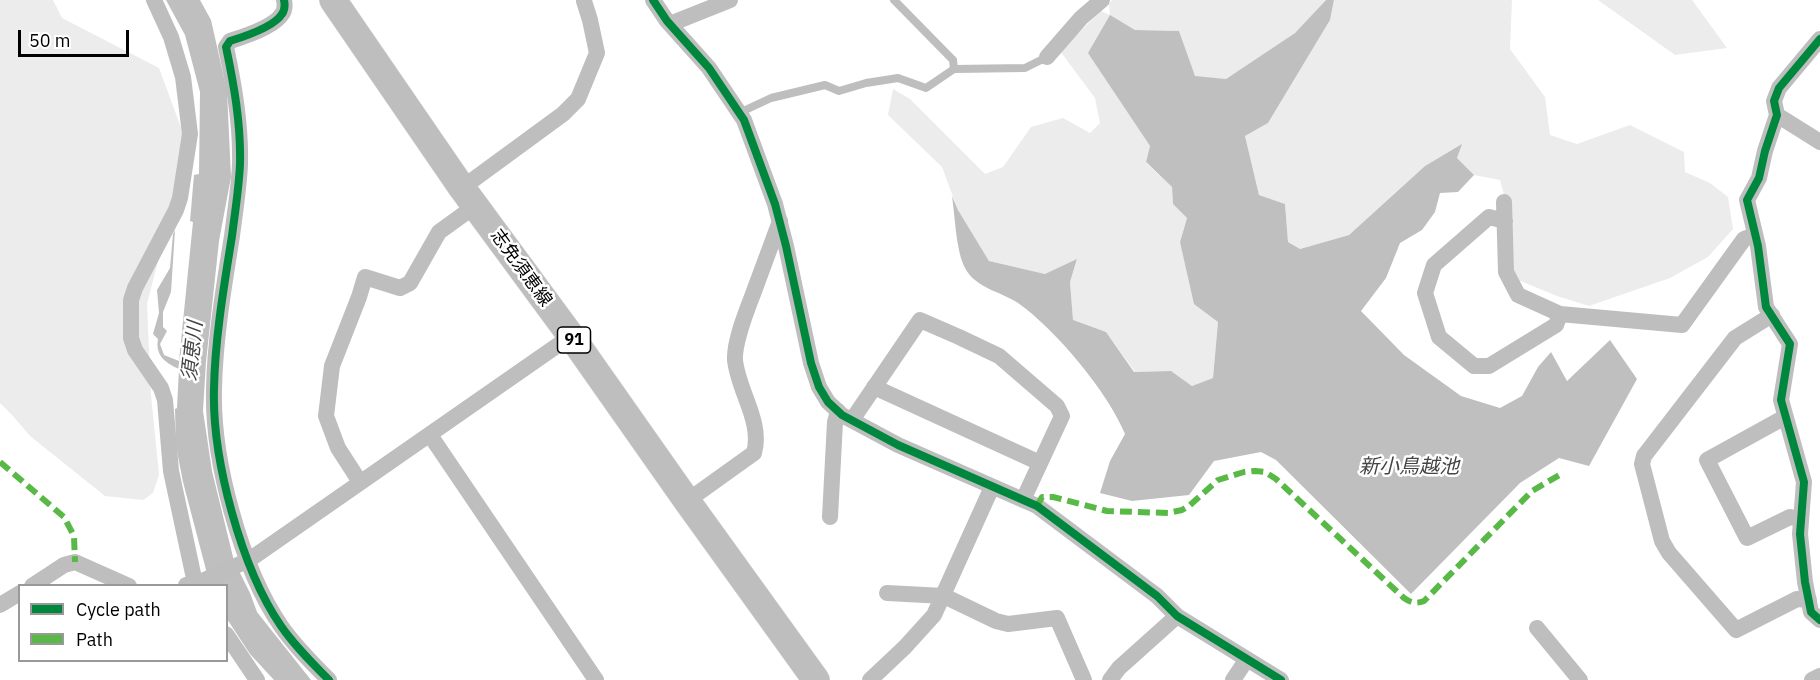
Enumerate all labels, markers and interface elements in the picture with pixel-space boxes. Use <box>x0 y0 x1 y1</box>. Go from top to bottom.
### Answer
scale bar <box>21 18 132 56</box>
text: 50 m <box>29 29 71 52</box>
street label: 志免須恵線 <box>486 225 556 311</box>
water label: 須恵川 <box>178 320 208 382</box>
road number: 91 <box>558 327 590 353</box>
water label: 新小鳥越池 <box>1359 455 1459 479</box>
legend <box>18 584 228 662</box>
text: Cycle path <box>76 598 161 621</box>
text: Path <box>76 628 113 651</box>

